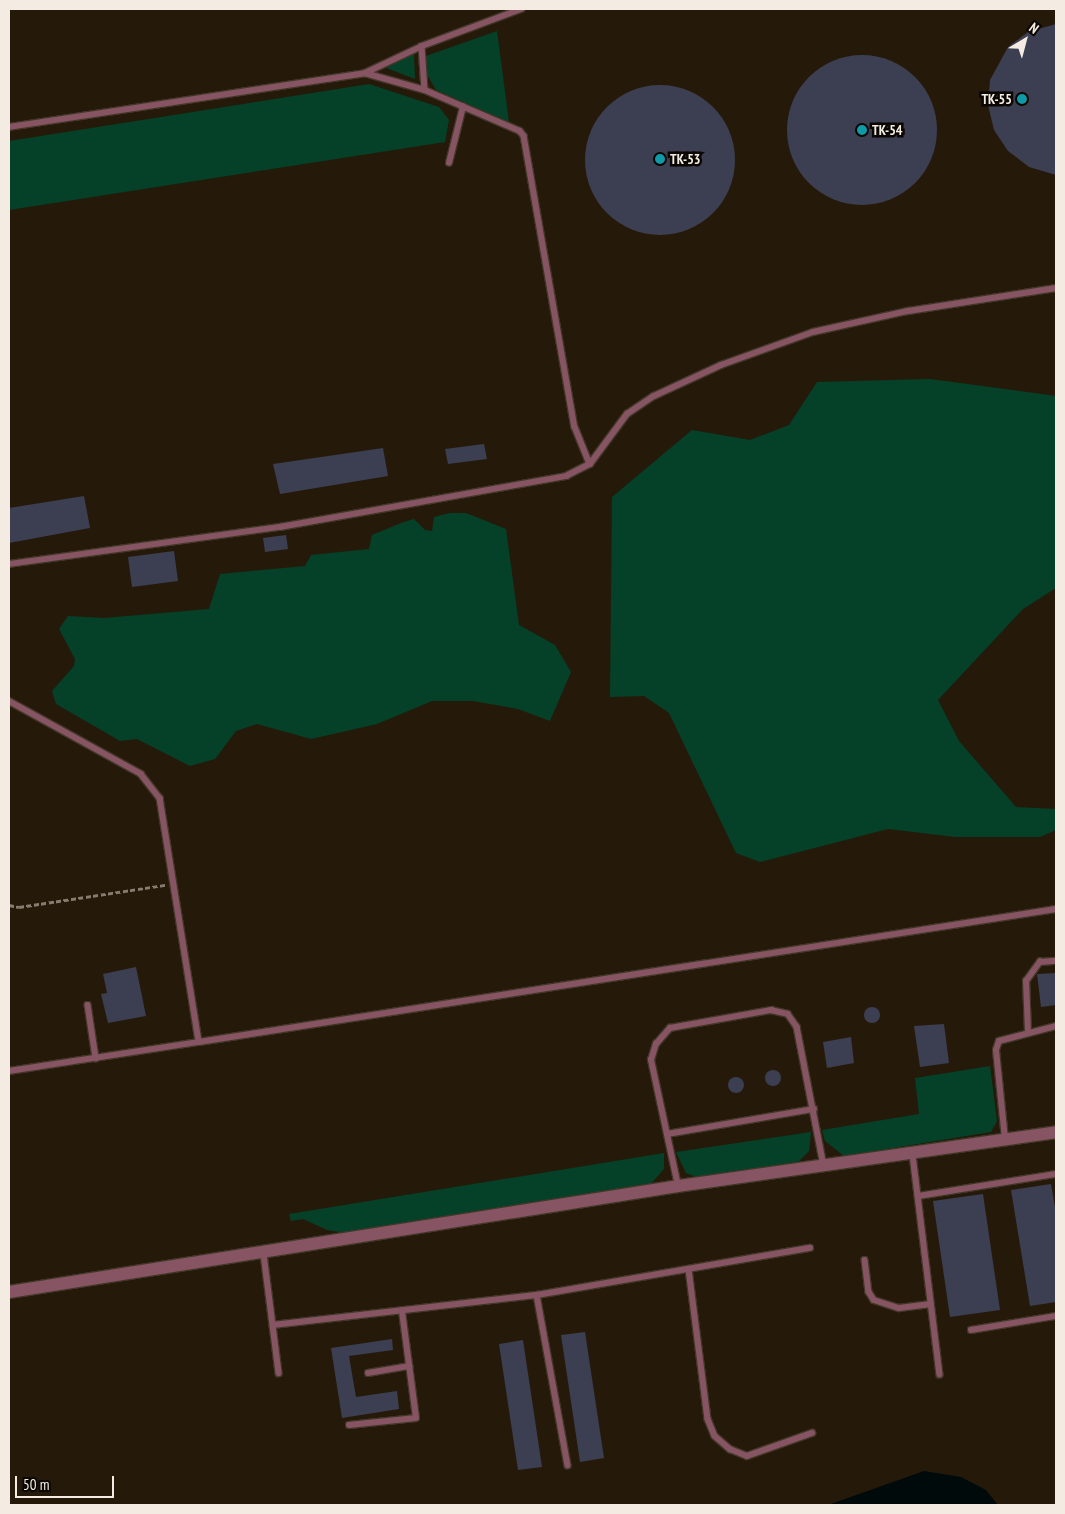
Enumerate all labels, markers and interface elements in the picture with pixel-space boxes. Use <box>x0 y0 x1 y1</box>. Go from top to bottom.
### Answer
north arrow <box>1000 15 1050 65</box>
text: N <box>1026 19 1042 37</box>
place label: TK-55 <box>981 91 1012 107</box>
marker: TK-55 <box>1016 93 1028 105</box>
place label: TK-54 <box>872 122 903 138</box>
marker: TK-54 <box>856 124 868 136</box>
place label: TK-53 <box>670 151 701 167</box>
marker: TK-53 <box>654 153 666 165</box>
scale bar <box>18 1466 116 1498</box>
text: 50 m <box>23 1475 49 1494</box>

